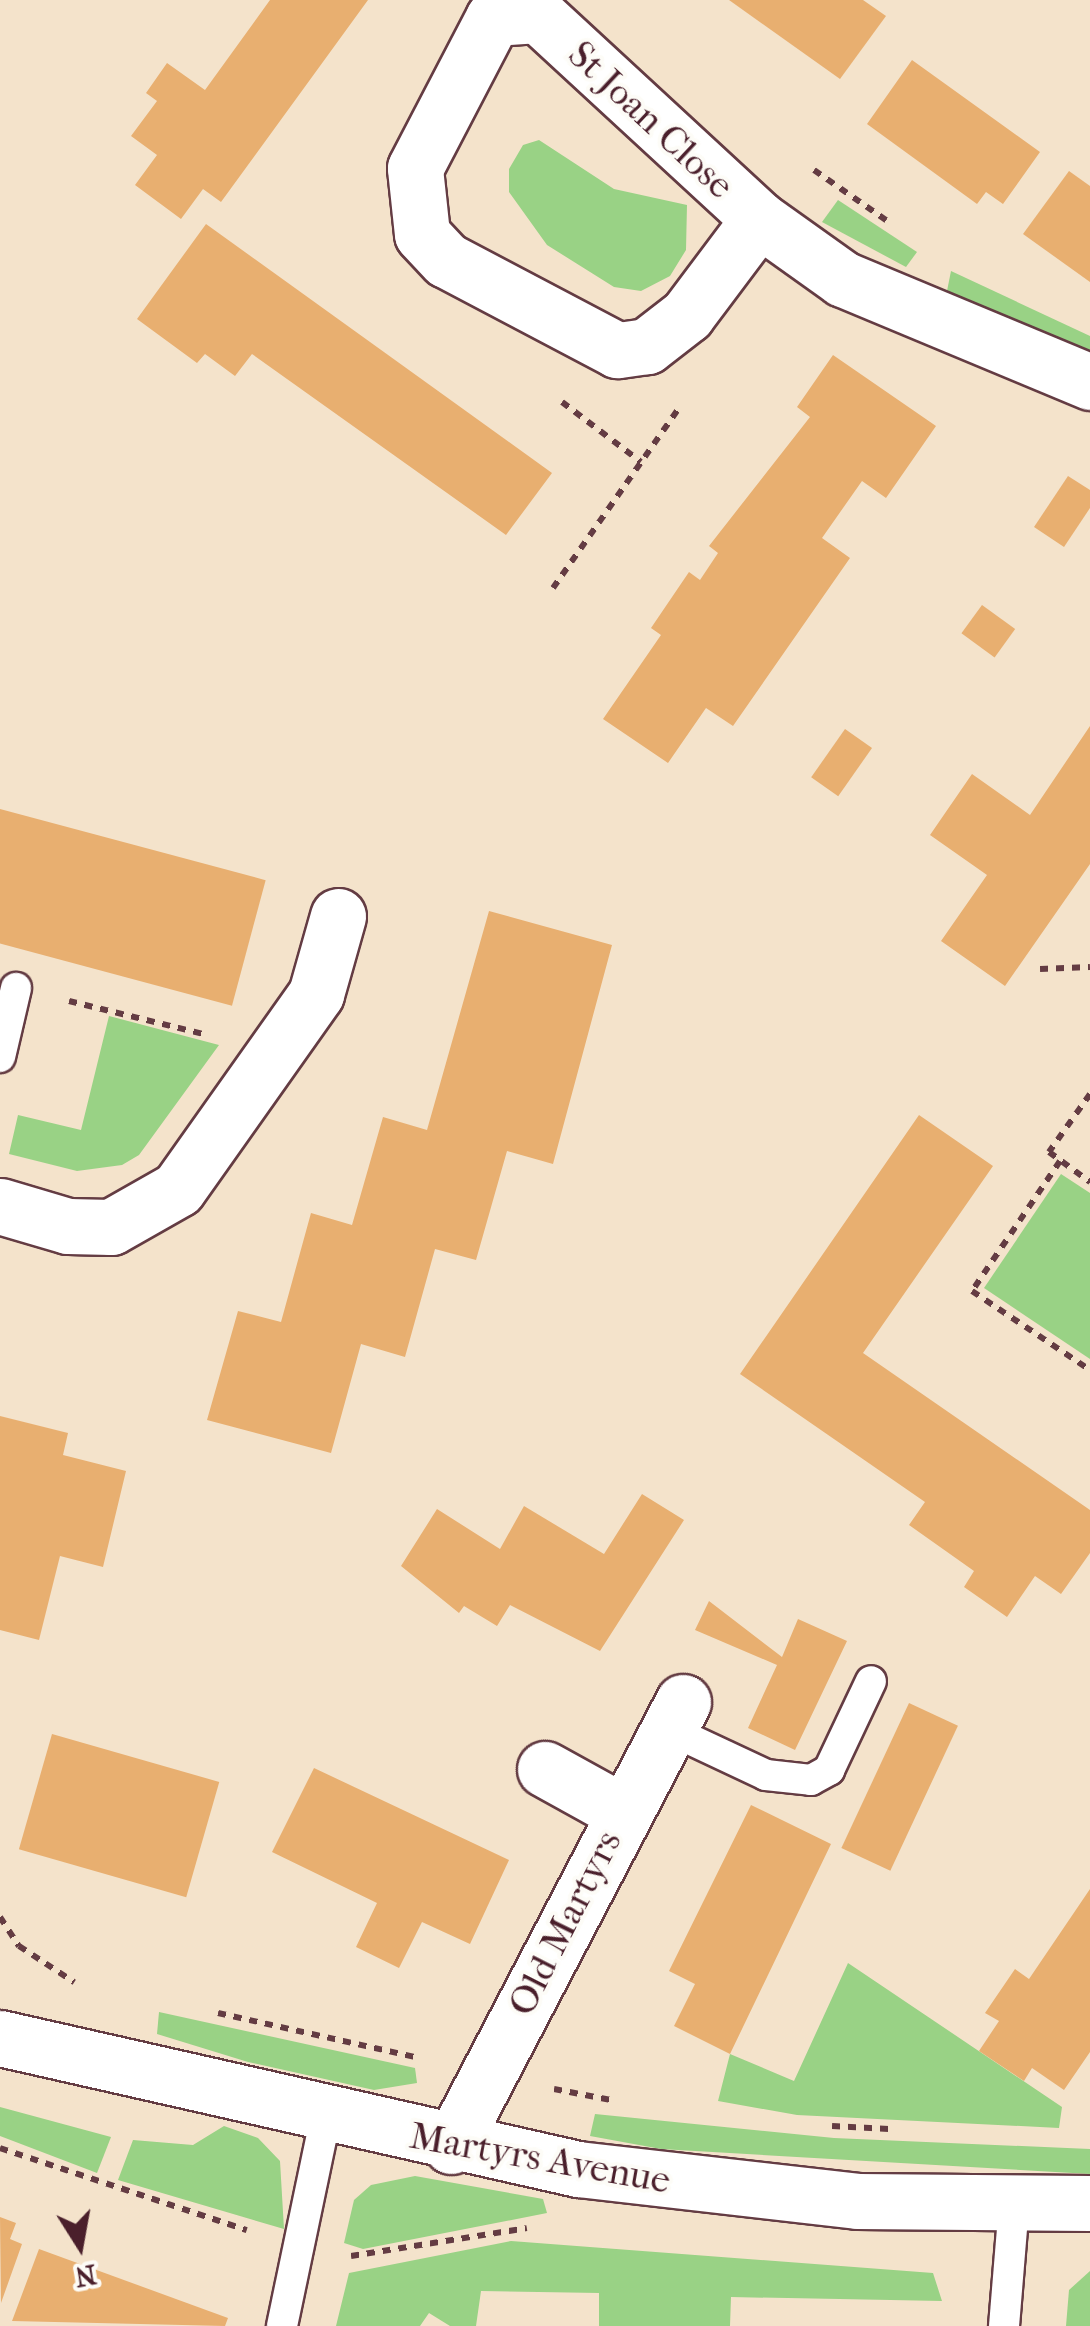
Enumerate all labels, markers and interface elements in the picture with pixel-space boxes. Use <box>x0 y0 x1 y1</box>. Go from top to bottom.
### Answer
street label: St Joan Close <box>559 32 743 208</box>
street label: Old Martyrs <box>499 1823 631 2023</box>
street label: Martyrs Avenue <box>406 2113 674 2203</box>
north arrow <box>30 2196 130 2296</box>
text: N <box>72 2258 99 2294</box>

